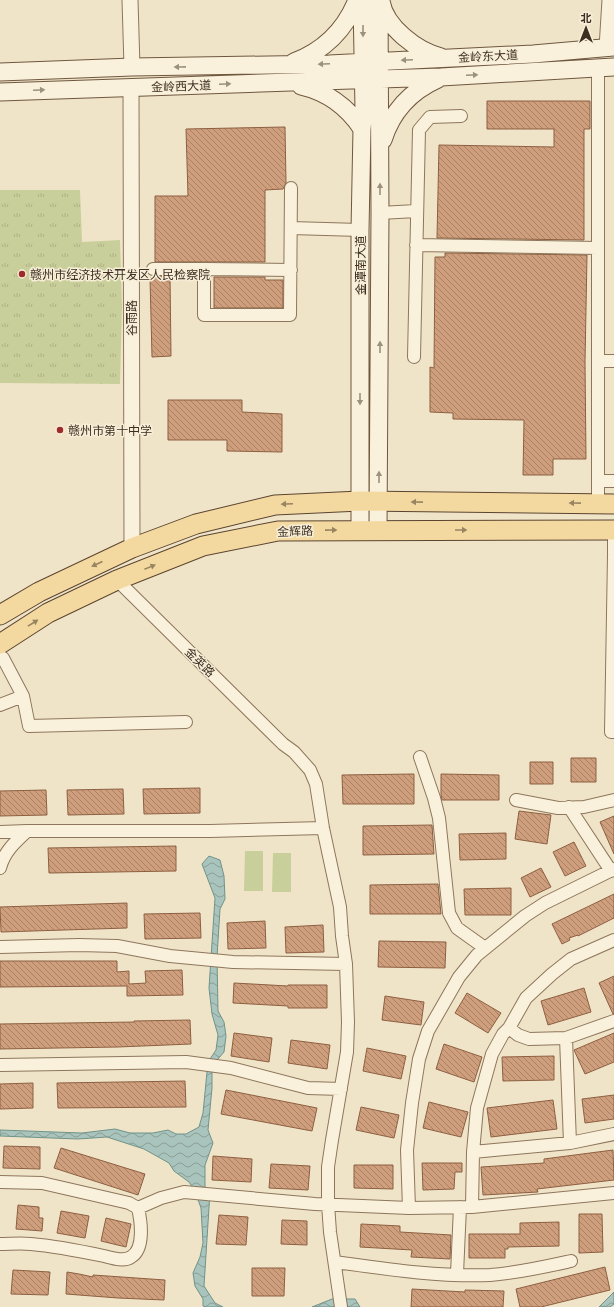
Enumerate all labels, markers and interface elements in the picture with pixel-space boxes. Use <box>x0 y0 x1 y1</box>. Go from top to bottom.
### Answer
north arrow <box>566 8 606 48</box>
text: 北 <box>581 11 592 25</box>
one-way arrow <box>360 25 366 38</box>
street label: 金岭东大道 <box>458 47 518 65</box>
one-way arrow <box>400 57 413 63</box>
one-way arrow <box>318 61 330 68</box>
one-way arrow <box>173 64 186 70</box>
one-way arrow <box>466 72 479 78</box>
street label: 金岭西大道 <box>151 77 211 95</box>
one-way arrow <box>219 81 232 87</box>
one-way arrow <box>33 87 45 94</box>
one-way arrow <box>377 182 383 195</box>
street label: 金潭南大道 <box>353 235 368 295</box>
place label: 赣州市经济技术开发区人民检察院 <box>30 267 210 282</box>
marker: 赣州市经济技术开发区人民检察院 <box>17 269 27 279</box>
street label: 谷雨路 <box>124 300 139 336</box>
one-way arrow <box>377 340 383 353</box>
one-way arrow <box>357 393 363 406</box>
place label: 赣州市第十中学 <box>68 423 152 438</box>
marker: 赣州市第十中学 <box>55 425 65 435</box>
one-way arrow <box>376 470 382 483</box>
one-way arrow <box>410 499 423 505</box>
one-way arrow <box>569 500 581 507</box>
one-way arrow <box>281 501 293 508</box>
street label: 金辉路 <box>277 523 313 539</box>
one-way arrow <box>325 527 338 533</box>
one-way arrow <box>455 527 468 533</box>
one-way arrow <box>92 561 103 567</box>
one-way arrow <box>145 564 157 570</box>
one-way arrow <box>28 619 38 627</box>
street label: 金英路 <box>182 644 218 680</box>

